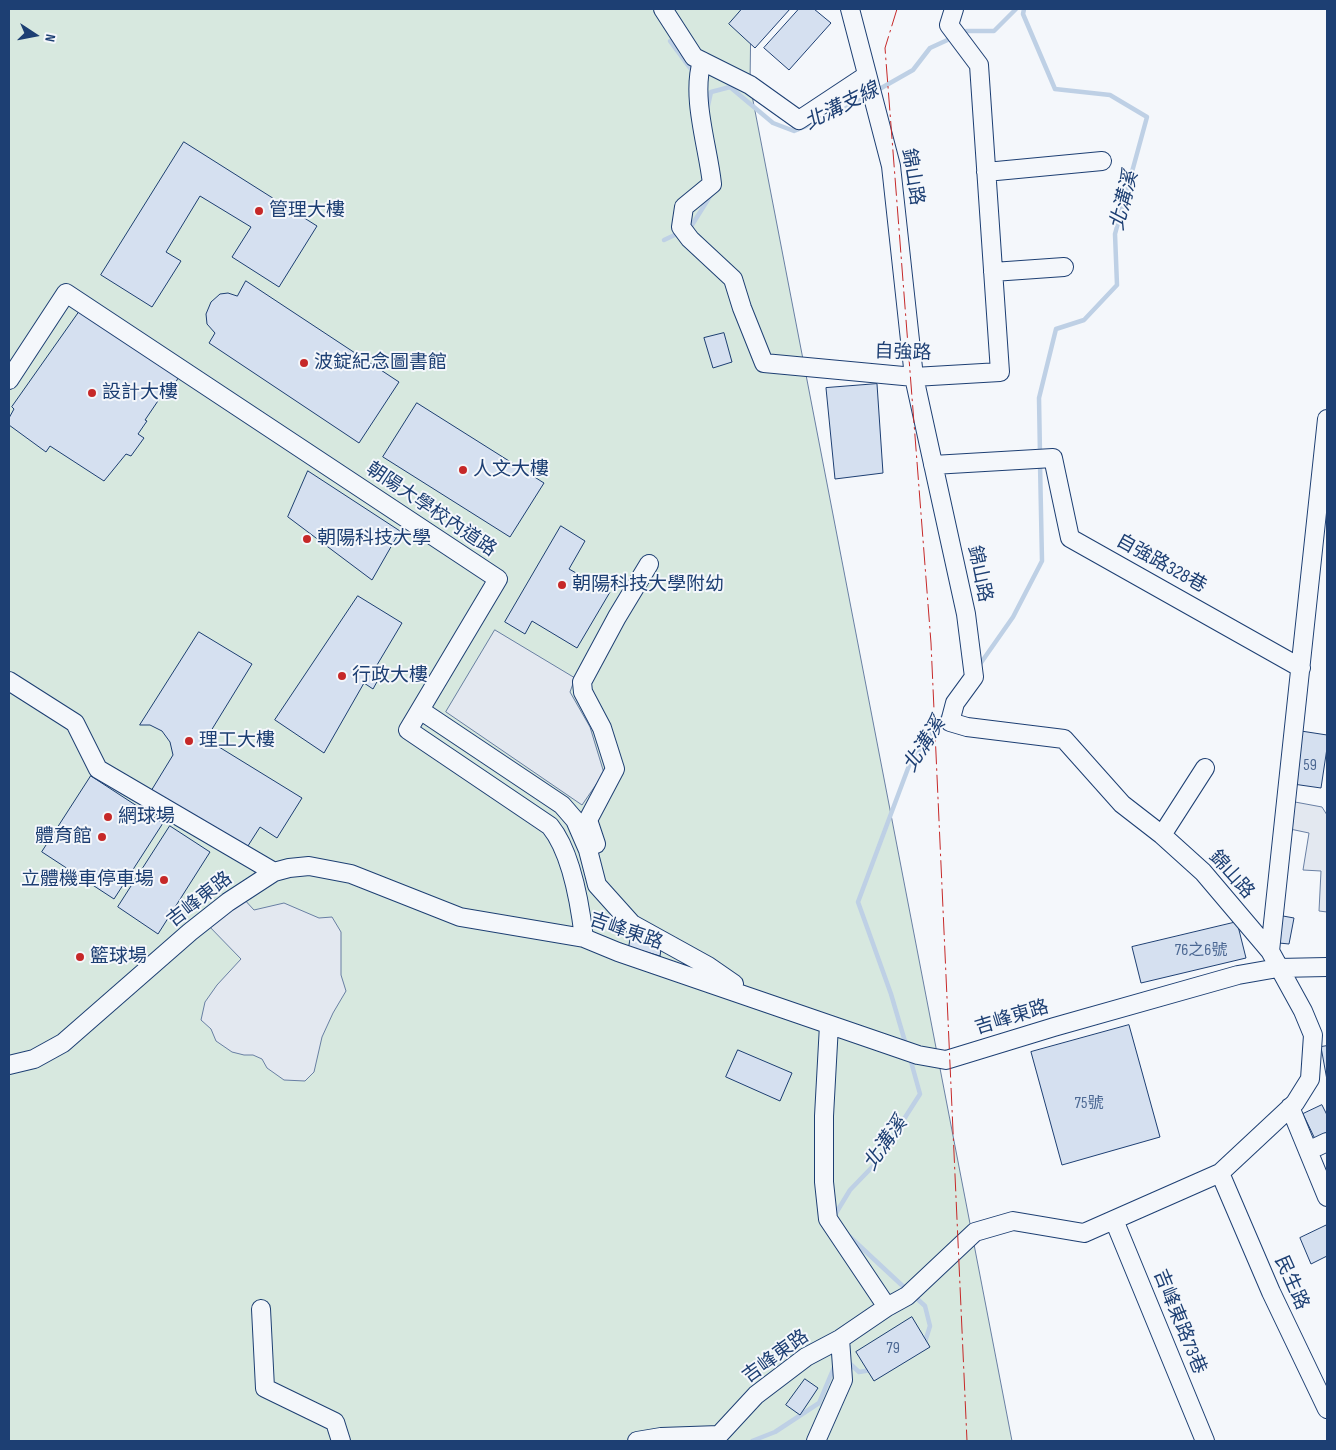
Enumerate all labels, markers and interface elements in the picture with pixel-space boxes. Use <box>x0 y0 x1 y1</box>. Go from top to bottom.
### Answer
north arrow <box>10 10 60 60</box>
text: N <box>41 33 59 43</box>
water label: 北溝支線 <box>801 78 883 136</box>
street label: 錦山路 <box>896 147 928 207</box>
water label: 北溝溪 <box>1106 169 1144 233</box>
place label: 管理大樓 <box>269 200 345 222</box>
marker: 管理大樓 <box>253 205 265 217</box>
street label: 自強路 <box>874 341 932 365</box>
place label: 波錠紀念圖書館 <box>314 352 447 374</box>
marker: 波錠紀念圖書館 <box>298 357 310 369</box>
place label: 設計大樓 <box>102 382 178 404</box>
marker: 設計大樓 <box>86 387 98 399</box>
street label: 朝陽大學校內道路 <box>362 458 500 562</box>
place label: 人文大樓 <box>473 459 549 481</box>
marker: 人文大樓 <box>457 464 469 476</box>
place label: 朝陽科技大學 <box>317 528 431 550</box>
street label: 自強路328巷 <box>1112 530 1210 598</box>
marker: 朝陽科技大學 <box>301 533 313 545</box>
street label: 錦山路 <box>962 544 996 604</box>
place label: 朝陽科技大學附幼 <box>572 574 724 596</box>
marker: 朝陽科技大學附幼 <box>556 579 568 591</box>
place label: 行政大樓 <box>352 665 428 687</box>
marker: 行政大樓 <box>336 670 348 682</box>
water label: 北溝溪 <box>899 713 951 777</box>
place label: 理工大樓 <box>199 730 275 752</box>
marker: 理工大樓 <box>183 735 195 747</box>
house number: 59 <box>1303 756 1317 776</box>
place label: 網球場 <box>118 806 175 828</box>
marker: 網球場 <box>102 811 114 823</box>
place label: 體育館 <box>35 826 92 848</box>
marker: 體育館 <box>96 831 108 843</box>
street label: 錦山路 <box>1203 846 1259 904</box>
street label: 吉峰東路 <box>163 868 237 932</box>
place label: 立體機車停車場 <box>21 869 154 891</box>
marker: 立體機車停車場 <box>158 874 170 886</box>
street label: 吉峰東路 <box>586 909 666 955</box>
house number: 76之6號 <box>1175 941 1227 961</box>
place label: 籃球場 <box>90 946 147 968</box>
marker: 籃球場 <box>74 951 86 963</box>
street label: 吉峰東路 <box>972 996 1052 1040</box>
house number: 75號 <box>1075 1094 1103 1114</box>
water label: 北溝溪 <box>859 1113 913 1175</box>
street label: 民生路 <box>1269 1252 1313 1314</box>
street label: 吉峰東路73巷 <box>1148 1266 1210 1378</box>
street label: 吉峰東路 <box>739 1325 813 1389</box>
house number: 79 <box>886 1339 900 1359</box>

